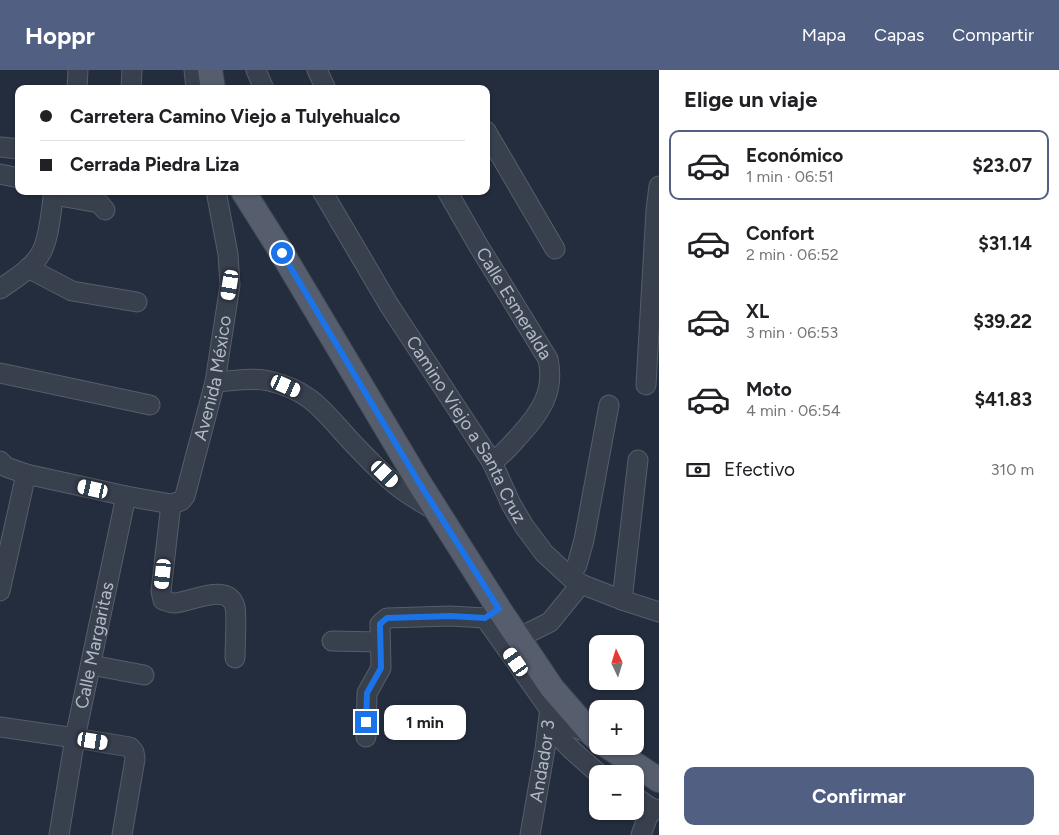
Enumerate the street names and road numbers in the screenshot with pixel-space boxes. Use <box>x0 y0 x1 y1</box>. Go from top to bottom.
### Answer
street label: Calle Esmeralda <box>471 243 557 364</box>
street label: Avenida México <box>189 314 236 443</box>
street label: Camino Viejo a Santa Cruz <box>401 332 531 527</box>
street label: Calle Margaritas <box>70 580 119 711</box>
street label: Andador 3 <box>525 719 559 804</box>

